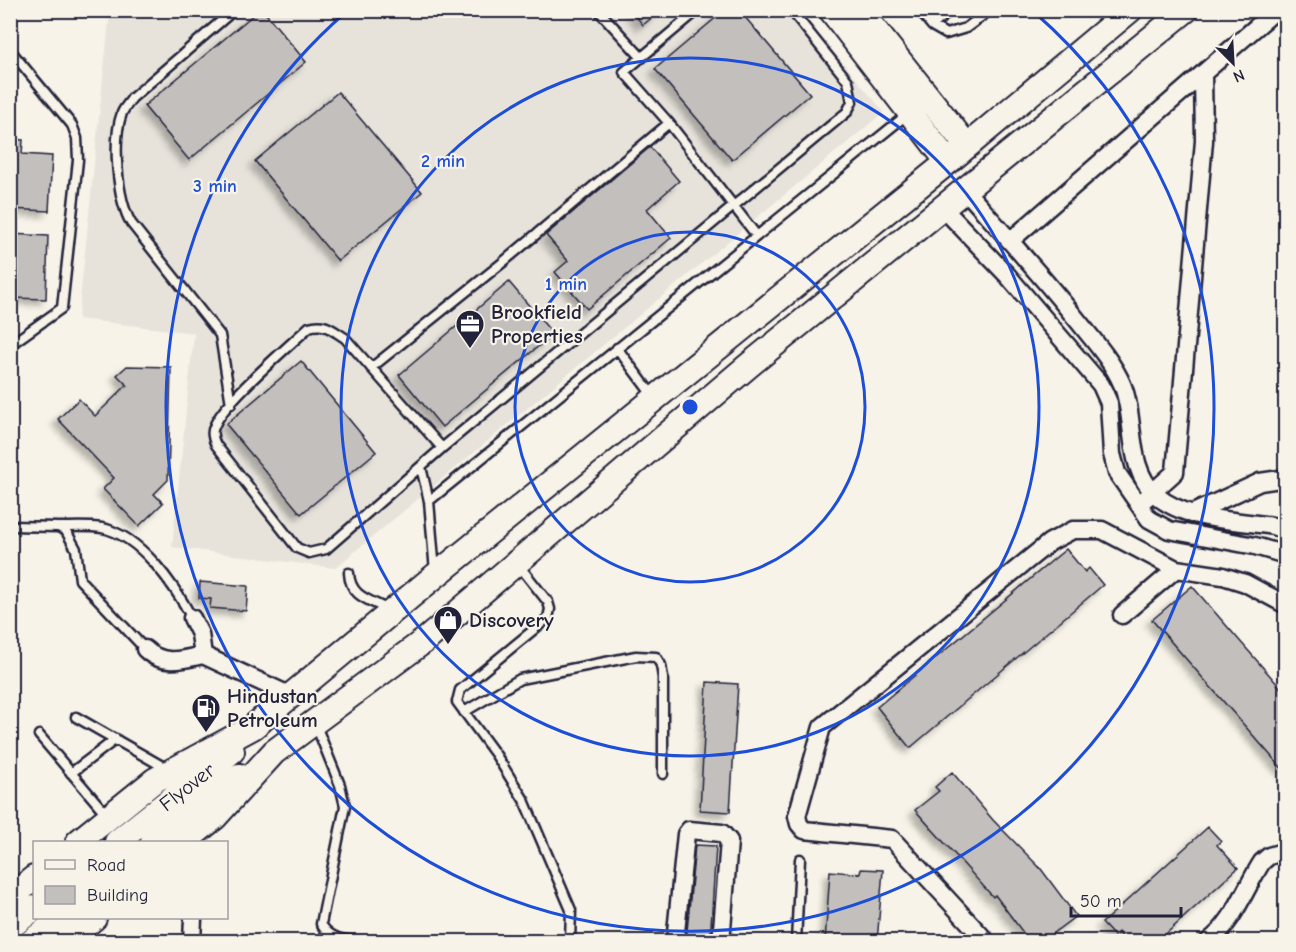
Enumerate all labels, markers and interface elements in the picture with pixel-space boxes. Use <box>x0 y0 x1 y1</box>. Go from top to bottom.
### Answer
north arrow <box>1203 33 1263 93</box>
text: N <box>1230 65 1247 86</box>
text: 2 min <box>421 151 465 172</box>
text: 3 min <box>193 176 237 197</box>
text: 1 min <box>545 274 587 295</box>
place label: Brookfield Properties <box>491 300 583 348</box>
office icon: Brookfield Properties <box>454 308 486 350</box>
centre of rings <box>680 397 700 417</box>
shop icon: Discovery <box>432 604 464 646</box>
place label: Discovery <box>469 608 554 632</box>
place label: Hindustan Petroleum <box>227 684 318 732</box>
fuel station icon: Hindustan Petroleum <box>190 692 222 734</box>
street label: Flyover <box>154 757 220 816</box>
legend <box>33 841 228 919</box>
text: Road <box>87 855 126 876</box>
scale bar <box>1071 880 1180 918</box>
text: Building <box>87 885 149 906</box>
text: 50 m <box>1080 891 1122 912</box>

